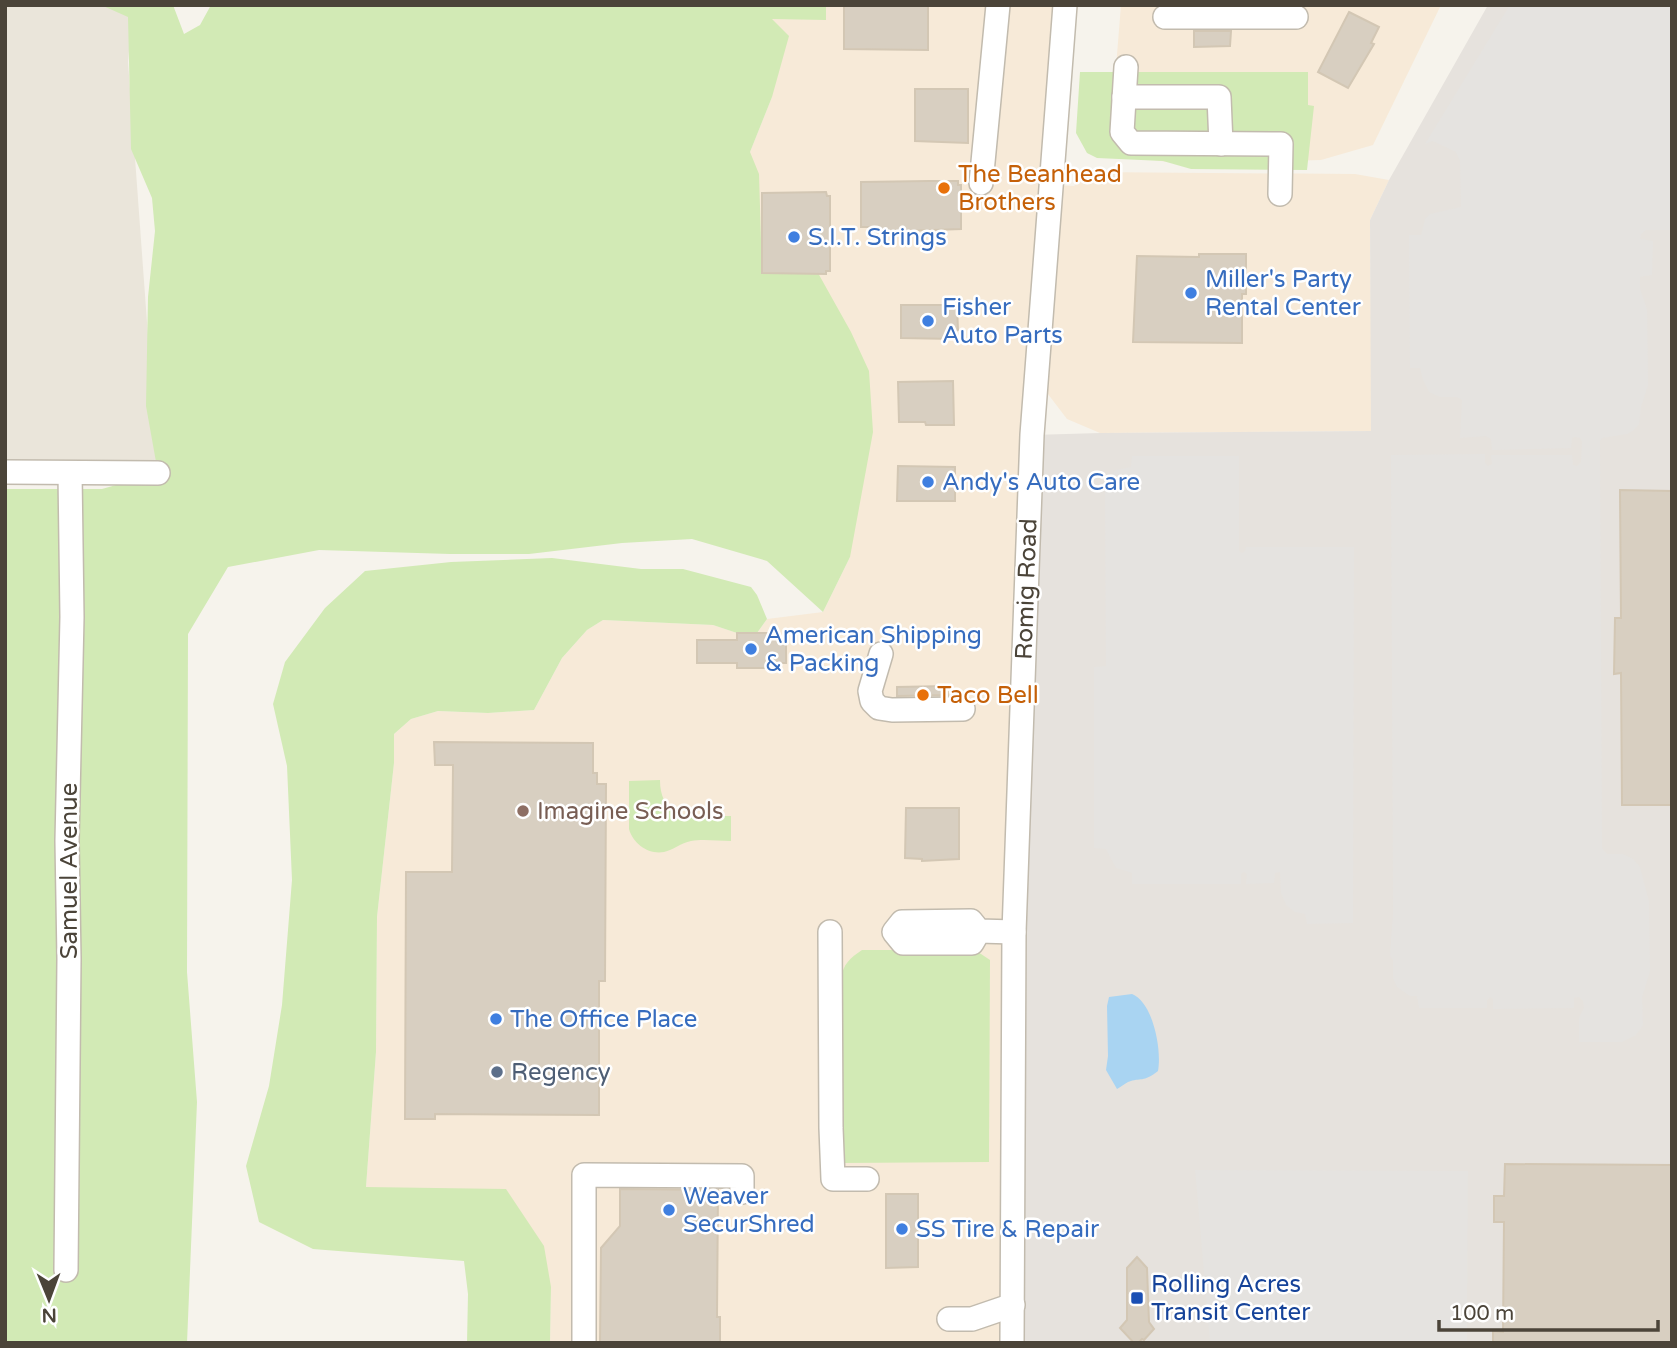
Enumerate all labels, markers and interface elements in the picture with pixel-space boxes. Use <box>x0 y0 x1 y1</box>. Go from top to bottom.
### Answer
place label: The Beanhead Brothers <box>958 160 1122 217</box>
marker: The Beanhead Brothers <box>936 180 952 196</box>
place label: S.I.T. Strings <box>808 223 947 252</box>
marker: S.I.T. Strings <box>786 229 802 245</box>
place label: Miller's Party Rental Center <box>1205 265 1362 322</box>
marker: Miller's Party Rental Center <box>1183 285 1199 301</box>
place label: Fisher Auto Parts <box>942 293 1063 350</box>
marker: Fisher Auto Parts <box>920 313 936 329</box>
place label: Andy's Auto Care <box>942 468 1140 497</box>
marker: Andy's Auto Care <box>920 474 936 490</box>
street label: Romig Road <box>1010 518 1043 660</box>
place label: American Shipping & Packing <box>765 621 982 678</box>
marker: American Shipping & Packing <box>743 641 759 657</box>
place label: Taco Bell <box>937 681 1039 710</box>
marker: Taco Bell <box>915 687 931 703</box>
street label: Samuel Avenue <box>55 783 84 959</box>
place label: Imagine Schools <box>537 797 724 826</box>
marker: Imagine Schools <box>515 803 531 819</box>
place label: The Office Place <box>510 1005 697 1034</box>
marker: The Office Place <box>488 1011 504 1027</box>
place label: Regency <box>511 1058 611 1087</box>
marker: Regency <box>489 1064 505 1080</box>
place label: Weaver SecurShred <box>683 1182 815 1239</box>
marker: Weaver SecurShred <box>661 1202 677 1218</box>
place label: SS Tire & Repair <box>916 1215 1100 1244</box>
marker: SS Tire & Repair <box>894 1221 910 1237</box>
north arrow <box>14 1264 84 1334</box>
place label: Rolling Acres Transit Center <box>1151 1270 1311 1327</box>
scale bar <box>1439 1288 1658 1332</box>
marker: Rolling Acres Transit Center <box>1129 1290 1145 1306</box>
text: 100 m <box>1450 1301 1514 1326</box>
text: N <box>41 1304 57 1326</box>

